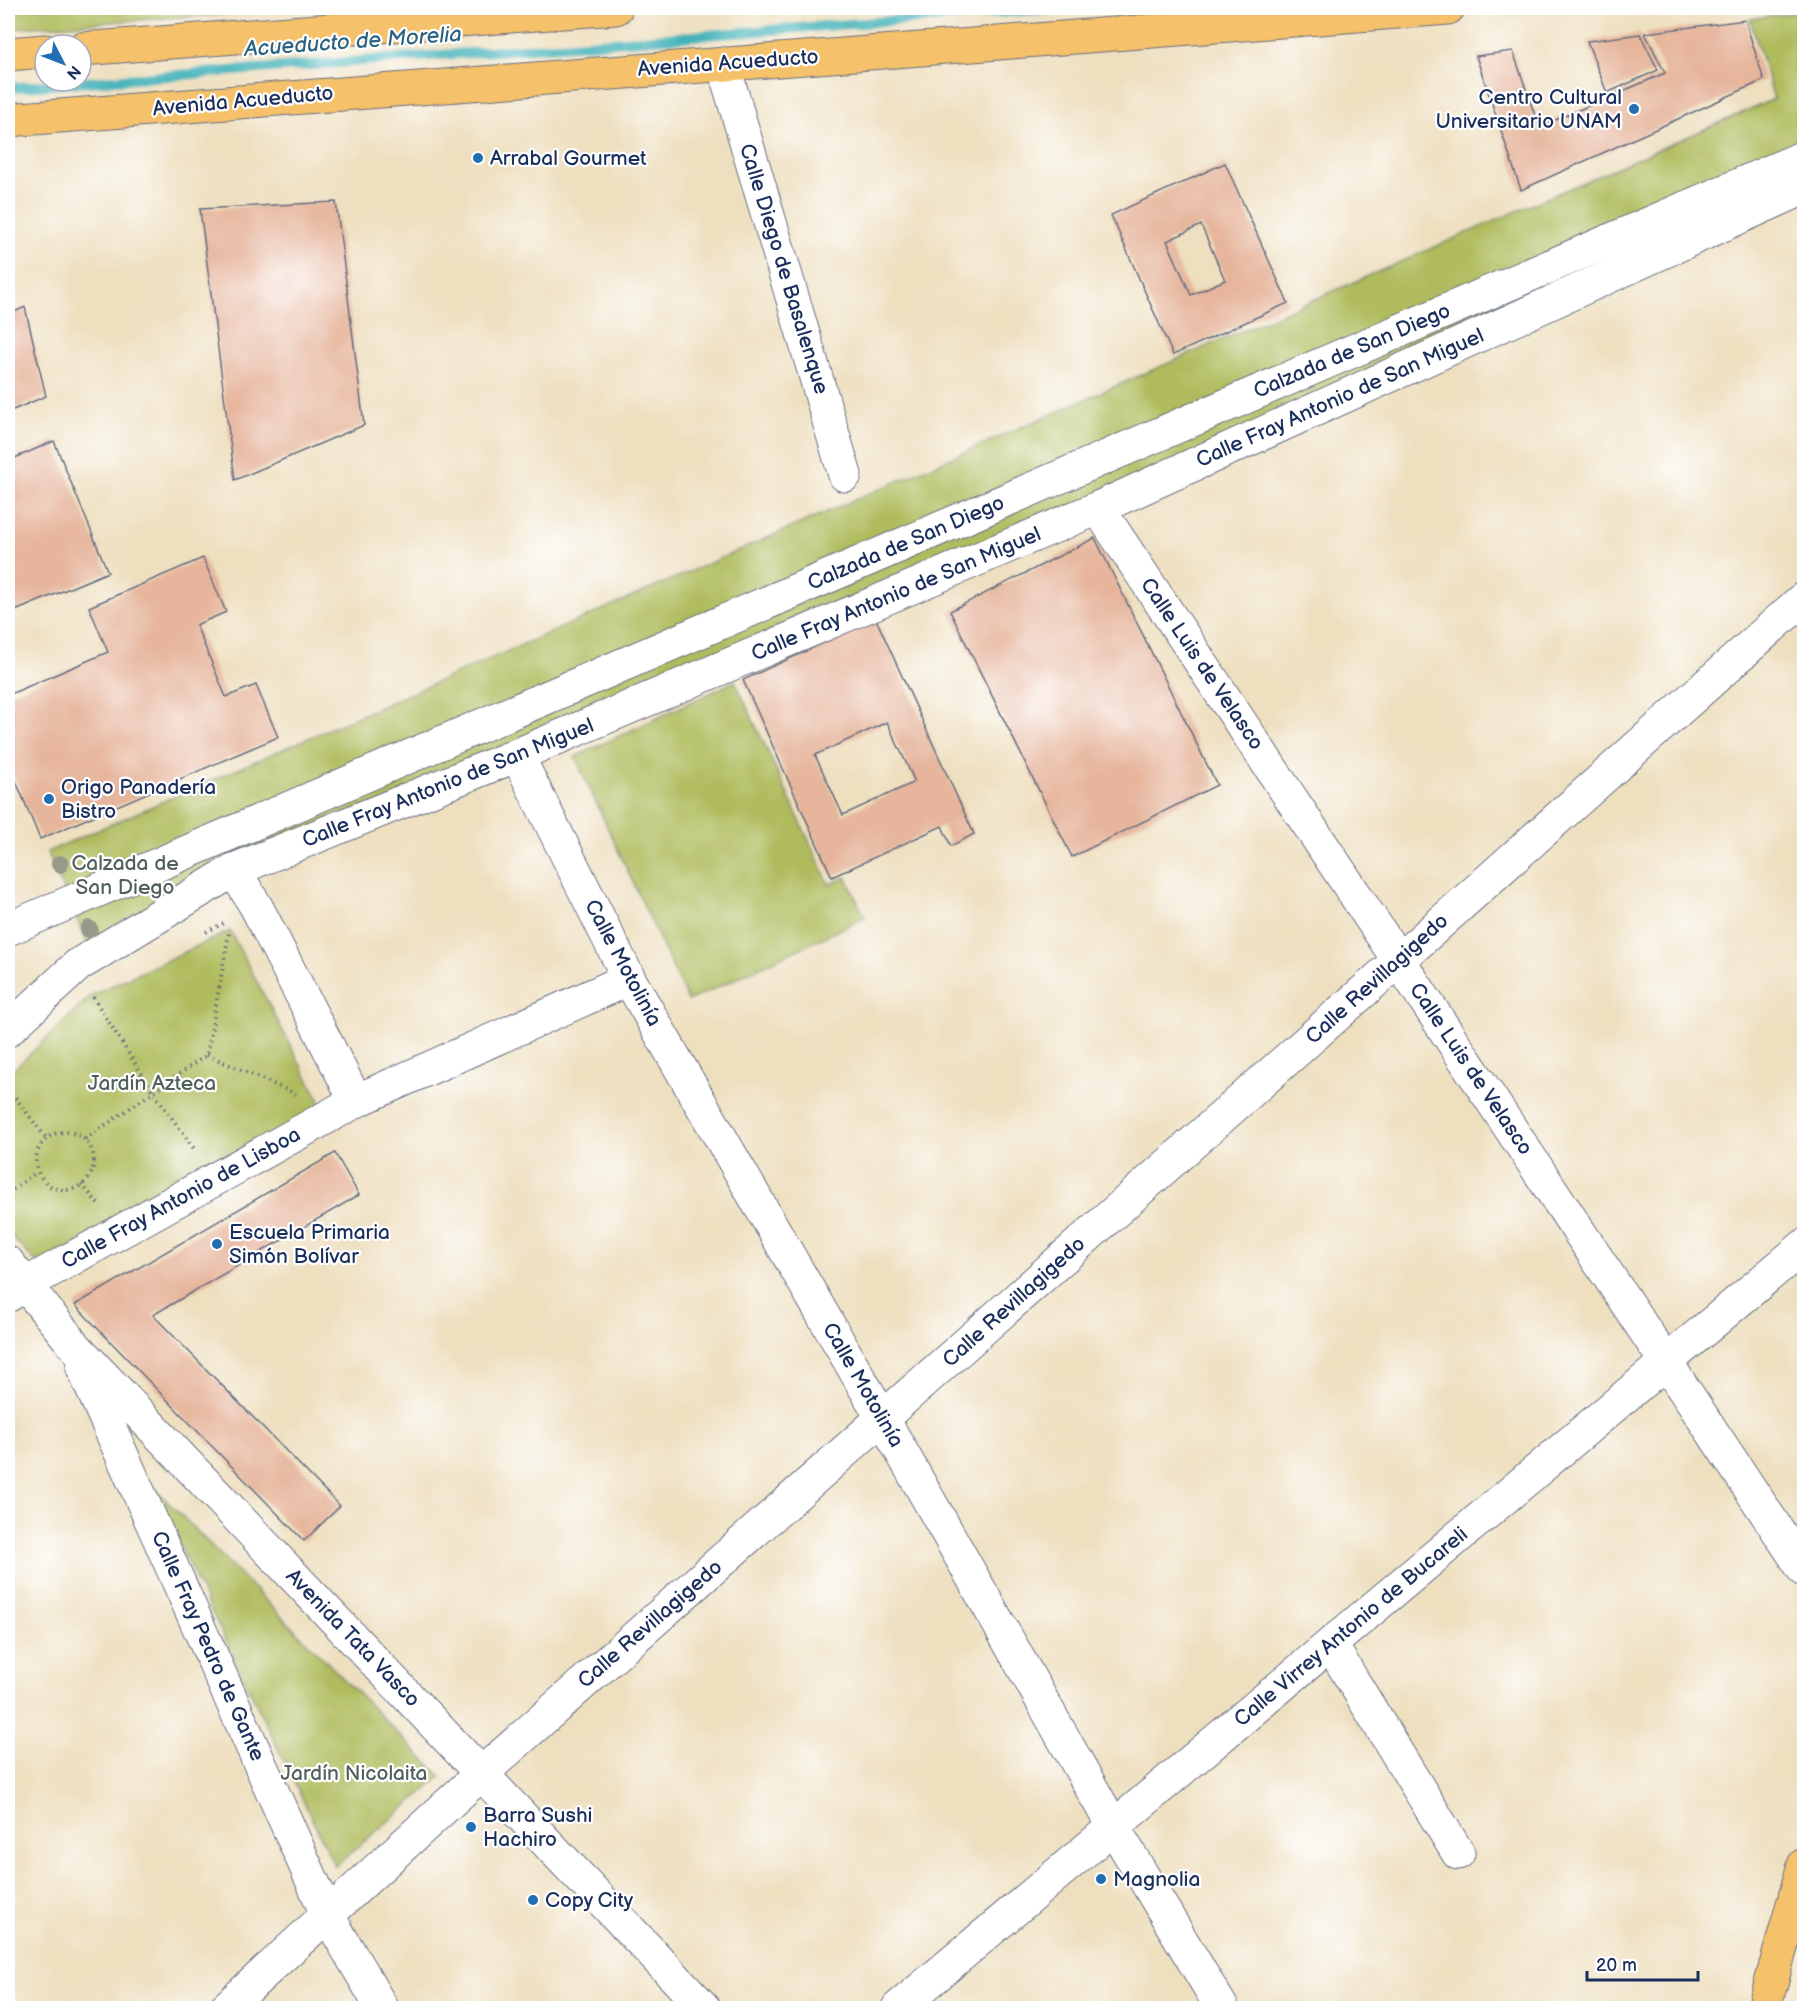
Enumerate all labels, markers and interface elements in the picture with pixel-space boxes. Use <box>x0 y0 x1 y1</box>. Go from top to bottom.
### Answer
water label: Acueducto de Morelia <box>242 21 463 63</box>
north arrow <box>33 33 93 93</box>
street label: Avenida Acueducto <box>637 44 819 82</box>
text: N <box>62 61 84 83</box>
street label: Avenida Acueducto <box>152 81 334 121</box>
place label: Centro Cultural Universitario UNAM <box>1435 85 1622 134</box>
marker: Centro Cultural Universitario UNAM <box>1627 102 1641 116</box>
street label: Calle Diego de Basalenque <box>734 141 834 397</box>
place label: Arrabal Gourmet <box>490 146 647 171</box>
marker: Arrabal Gourmet <box>471 151 485 165</box>
street label: Calzada de San Diego <box>1250 298 1454 404</box>
street label: Calle Fray Antonio de San Miguel <box>1192 323 1488 473</box>
street label: Calzada de San Diego <box>804 490 1008 596</box>
street label: Calle Fray Antonio de San Miguel <box>747 522 1045 666</box>
street label: Calle Luis de Velasco <box>1135 573 1269 755</box>
street label: Calle Fray Antonio de San Miguel <box>299 713 597 853</box>
place label: Origo Panadería Bistro <box>61 775 216 824</box>
marker: Origo Panadería Bistro <box>42 792 56 806</box>
park label: Calzada de San Diego <box>71 851 179 900</box>
street label: Calle Motolinía <box>579 895 667 1031</box>
street label: Calle Revillagigedo <box>1301 908 1453 1050</box>
street label: Calle Luis de Velasco <box>1404 978 1538 1160</box>
park label: Jardín Azteca <box>88 1071 216 1096</box>
street label: Calle Fray Antonio de Lisboa <box>57 1122 305 1274</box>
place label: Escuela Primaria Simón Bolívar <box>229 1220 390 1269</box>
street label: Calle Revillagigedo <box>938 1231 1090 1373</box>
marker: Escuela Primaria Simón Bolívar <box>210 1237 224 1251</box>
street label: Calle Motolinía <box>817 1318 909 1452</box>
street label: Calle Virrey Antonio de Bucareli <box>1229 1522 1473 1732</box>
street label: Calle Fray Pedro de Gante <box>146 1527 270 1765</box>
street label: Calle Revillagigedo <box>573 1554 727 1694</box>
street label: Avenida Tata Vasco <box>281 1564 425 1712</box>
park label: Jardín Nicolaita <box>281 1761 427 1786</box>
place label: Barra Sushi Hachiro <box>483 1803 592 1852</box>
marker: Barra Sushi Hachiro <box>464 1820 478 1834</box>
place label: Magnolia <box>1113 1867 1200 1892</box>
marker: Magnolia <box>1094 1872 1108 1886</box>
place label: Copy City <box>545 1888 634 1913</box>
marker: Copy City <box>526 1893 540 1907</box>
scale bar <box>1587 1944 1698 1982</box>
text: 20 m <box>1596 1955 1637 1976</box>

